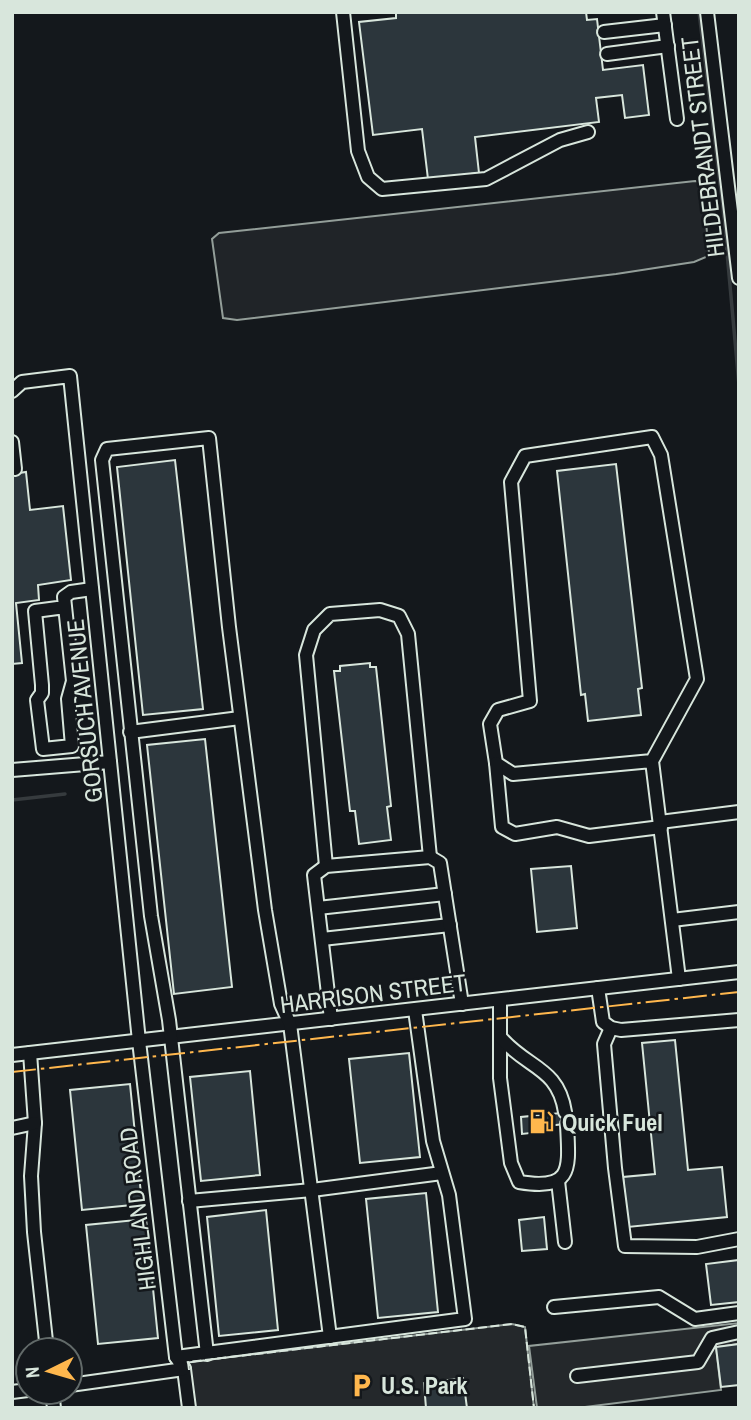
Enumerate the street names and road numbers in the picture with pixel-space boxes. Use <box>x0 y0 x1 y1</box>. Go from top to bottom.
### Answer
street label: HILDEBRANDT STREET <box>673 35 731 259</box>
street label: GORSUCH AVENUE <box>58 618 110 804</box>
street label: HARRISON STREET <box>278 966 468 1020</box>
street label: HIGHLAND ROAD <box>111 1126 163 1292</box>

